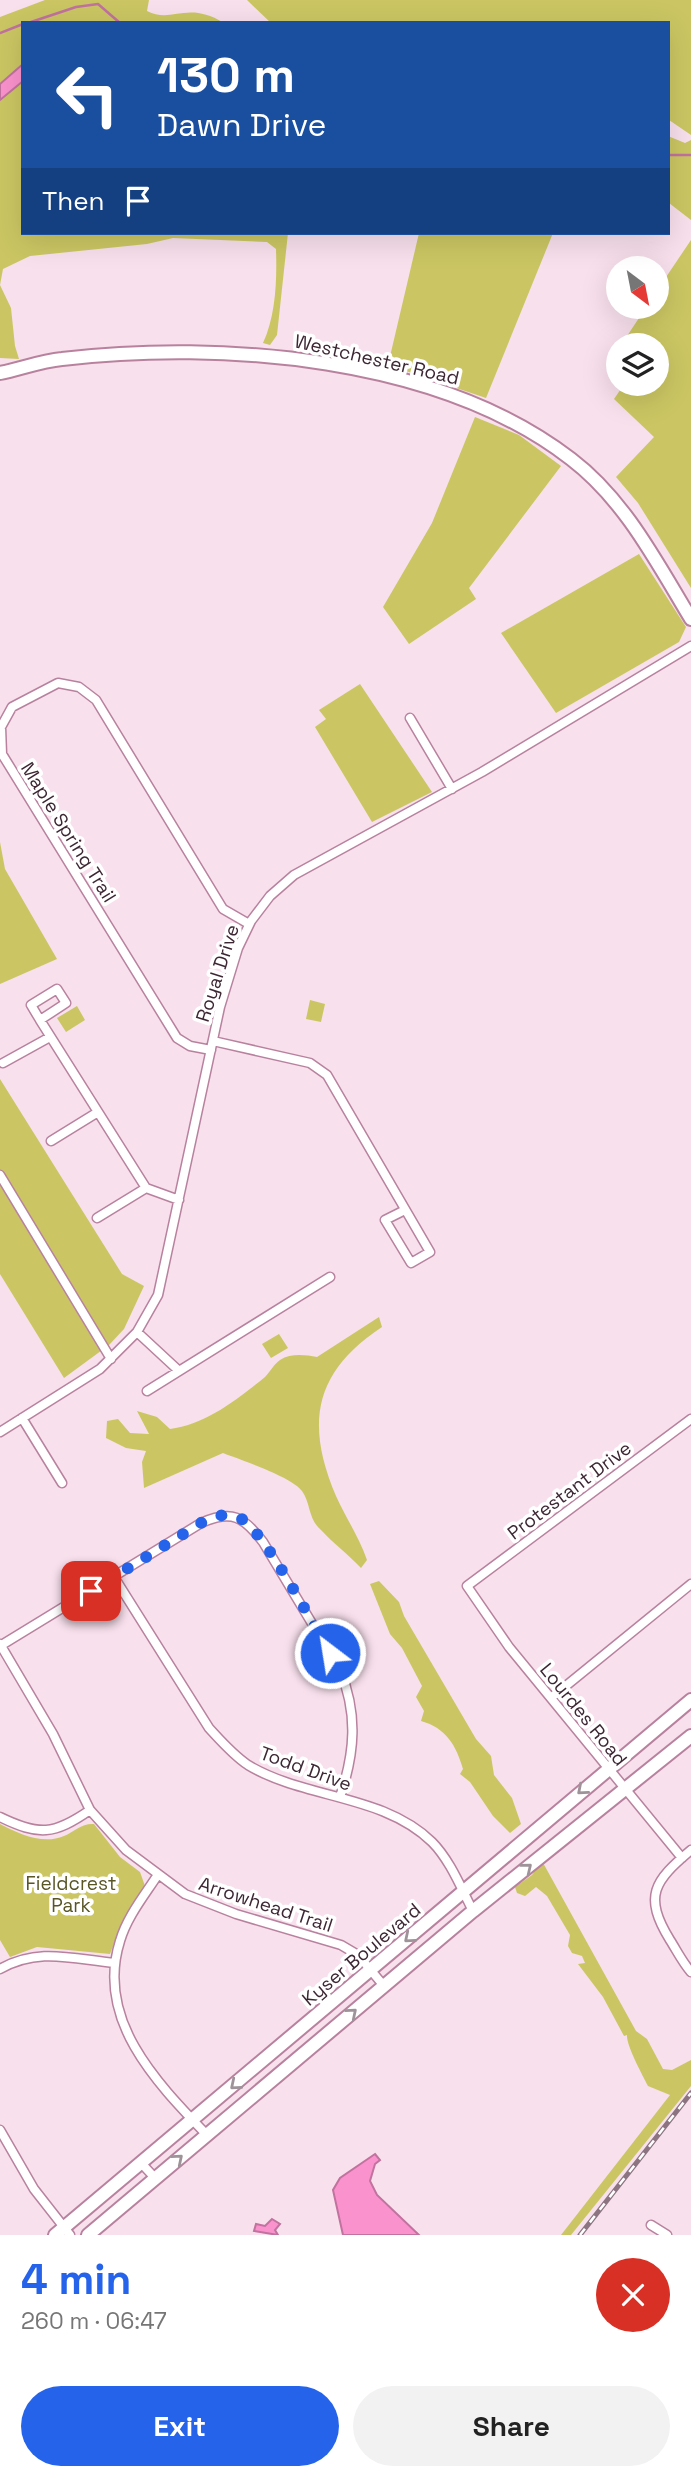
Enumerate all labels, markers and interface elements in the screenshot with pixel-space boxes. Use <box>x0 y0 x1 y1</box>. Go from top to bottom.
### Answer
text: 130 m <box>157 44 295 106</box>
icon: left <box>42 49 133 140</box>
text: Dawn Drive <box>157 105 326 145</box>
icon: arrive <box>119 182 157 220</box>
text: Then <box>42 184 105 218</box>
north arrow <box>606 256 668 318</box>
map controls <box>606 256 669 396</box>
street label: Westchester Road <box>292 328 462 391</box>
button: layers <box>606 333 669 396</box>
street label: Maple Spring Trail <box>15 757 122 907</box>
street label: Royal Drive <box>190 921 245 1025</box>
street label: Protestant Drive <box>502 1436 636 1545</box>
pin <box>61 1561 121 1621</box>
icon: arrive <box>72 1572 110 1610</box>
position arrow <box>293 1616 367 1690</box>
street label: Lourdes Road <box>534 1658 633 1771</box>
street label: Todd Drive <box>256 1740 355 1797</box>
one-way arrow <box>577 1782 590 1794</box>
one-way arrow <box>519 1864 532 1876</box>
park label: Fieldcrest Park <box>25 1871 117 1918</box>
street label: Arrowhead Trail <box>196 1871 336 1938</box>
street label: Kyser Boulevard <box>297 1897 426 2011</box>
one-way arrow <box>404 1930 417 1943</box>
one-way arrow <box>344 2009 357 2021</box>
one-way arrow <box>230 2077 243 2089</box>
one-way arrow <box>169 2155 182 2167</box>
text: 4 min <box>21 2253 131 2306</box>
button: close <box>596 2258 670 2332</box>
text: 260 m · 06:47 <box>21 2306 167 2336</box>
button: Exit <box>21 2386 339 2466</box>
button: Share <box>353 2386 670 2466</box>

